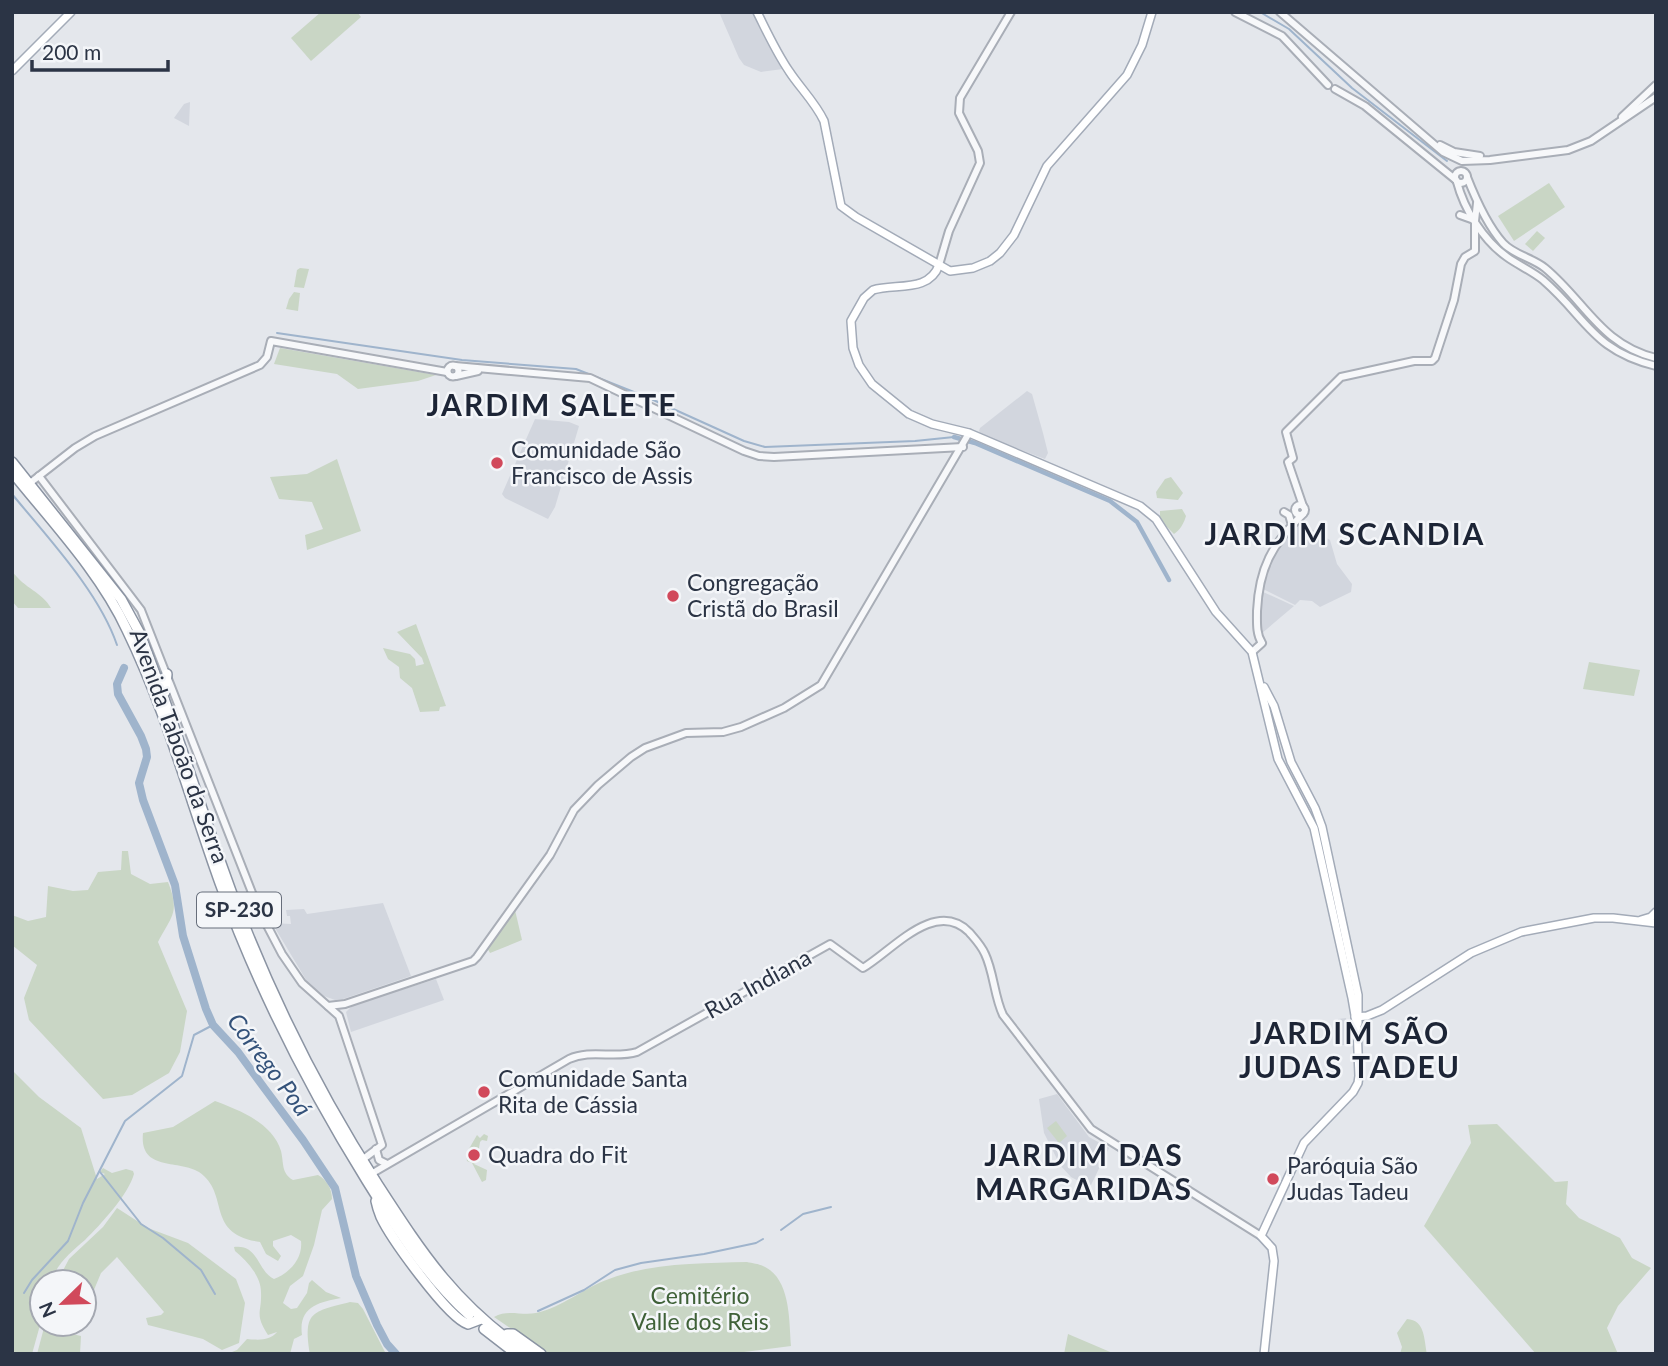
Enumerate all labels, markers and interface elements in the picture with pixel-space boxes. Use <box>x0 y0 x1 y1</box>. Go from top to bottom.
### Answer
scale bar <box>32 28 168 72</box>
text: 200 m <box>42 39 101 64</box>
district label: JARDIM SALETE <box>427 386 677 422</box>
place label: Comunidade São Francisco de Assis <box>511 435 693 489</box>
marker: Comunidade São Francisco de Assis <box>489 455 505 471</box>
district label: JARDIM SCANDIA <box>1205 515 1485 551</box>
place label: Congregação Cristã do Brasil <box>687 568 839 622</box>
marker: Congregação Cristã do Brasil <box>665 588 681 604</box>
street label: Avenida Taboão da Serra <box>124 625 235 867</box>
road number: SP-230 <box>197 892 281 928</box>
street label: Rua Indiana <box>699 942 816 1024</box>
water label: Córrego Poá <box>222 1007 319 1122</box>
district label: JARDIM SÃO JUDAS TADEU <box>1239 1014 1461 1084</box>
place label: Comunidade Santa Rita de Cássia <box>498 1064 688 1118</box>
marker: Comunidade Santa Rita de Cássia <box>476 1084 492 1100</box>
district label: JARDIM DAS MARGARIDAS <box>975 1136 1193 1206</box>
place label: Quadra do Fit <box>488 1140 628 1168</box>
marker: Quadra do Fit <box>466 1147 482 1163</box>
place label: Paróquia São Judas Tadeu <box>1287 1151 1418 1205</box>
marker: Paróquia São Judas Tadeu <box>1265 1171 1281 1187</box>
north arrow <box>28 1268 98 1338</box>
park label: Cemitério Valle dos Reis <box>631 1281 769 1335</box>
text: N <box>33 1299 60 1321</box>

